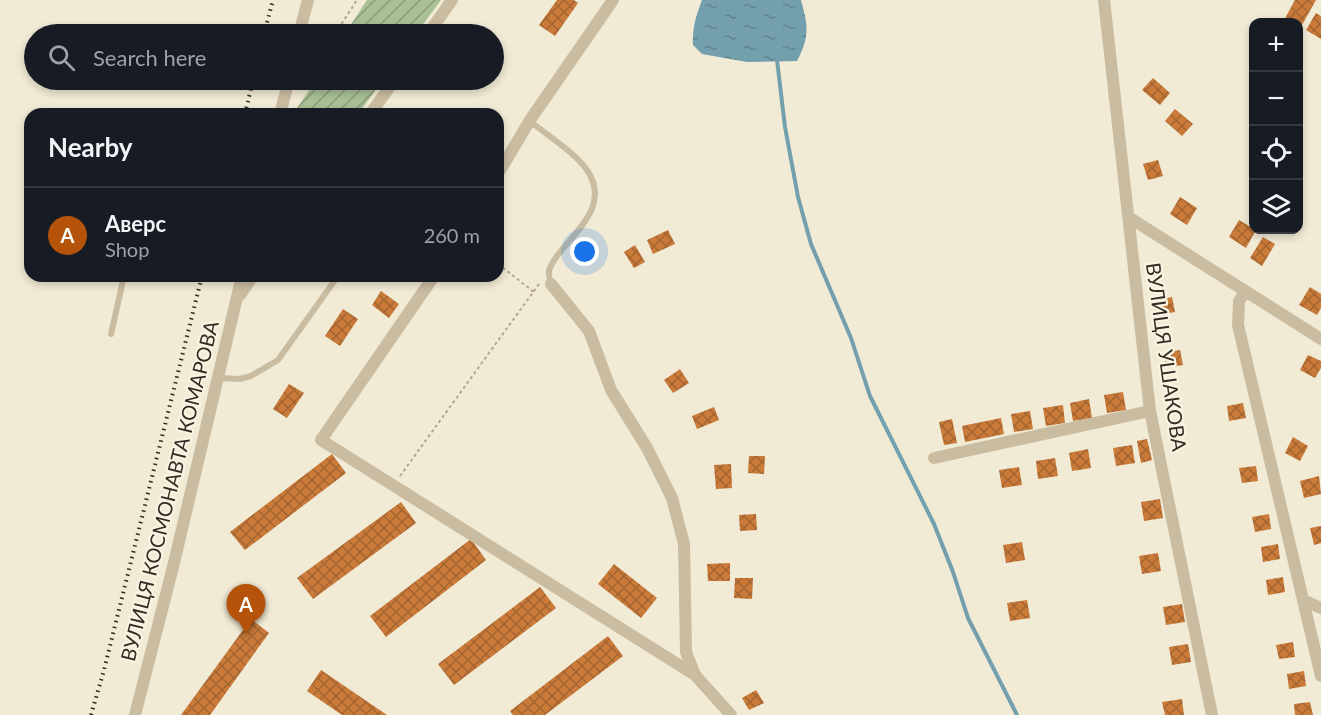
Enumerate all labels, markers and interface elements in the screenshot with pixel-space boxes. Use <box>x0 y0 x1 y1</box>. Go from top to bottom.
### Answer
map controls <box>1249 18 1303 234</box>
button: + <box>1249 18 1303 72</box>
search box <box>24 24 504 90</box>
icon: search <box>45 41 78 74</box>
text: Search here <box>93 44 206 71</box>
button: − <box>1249 72 1303 126</box>
button: locate <box>1249 126 1303 180</box>
text: Nearby <box>48 131 133 163</box>
button: layers <box>1249 180 1303 234</box>
text: Аверс <box>105 210 166 237</box>
text: A <box>61 223 74 247</box>
text: 260 m <box>424 223 480 247</box>
text: Shop <box>105 237 149 261</box>
your location <box>570 237 599 266</box>
street label: ВУЛИЦЯ УШАКОВА <box>1142 261 1192 453</box>
street label: ВУЛИЦЯ КОСМОНАВТА КОМАРОВА <box>115 318 223 663</box>
pin: A <box>226 584 266 634</box>

